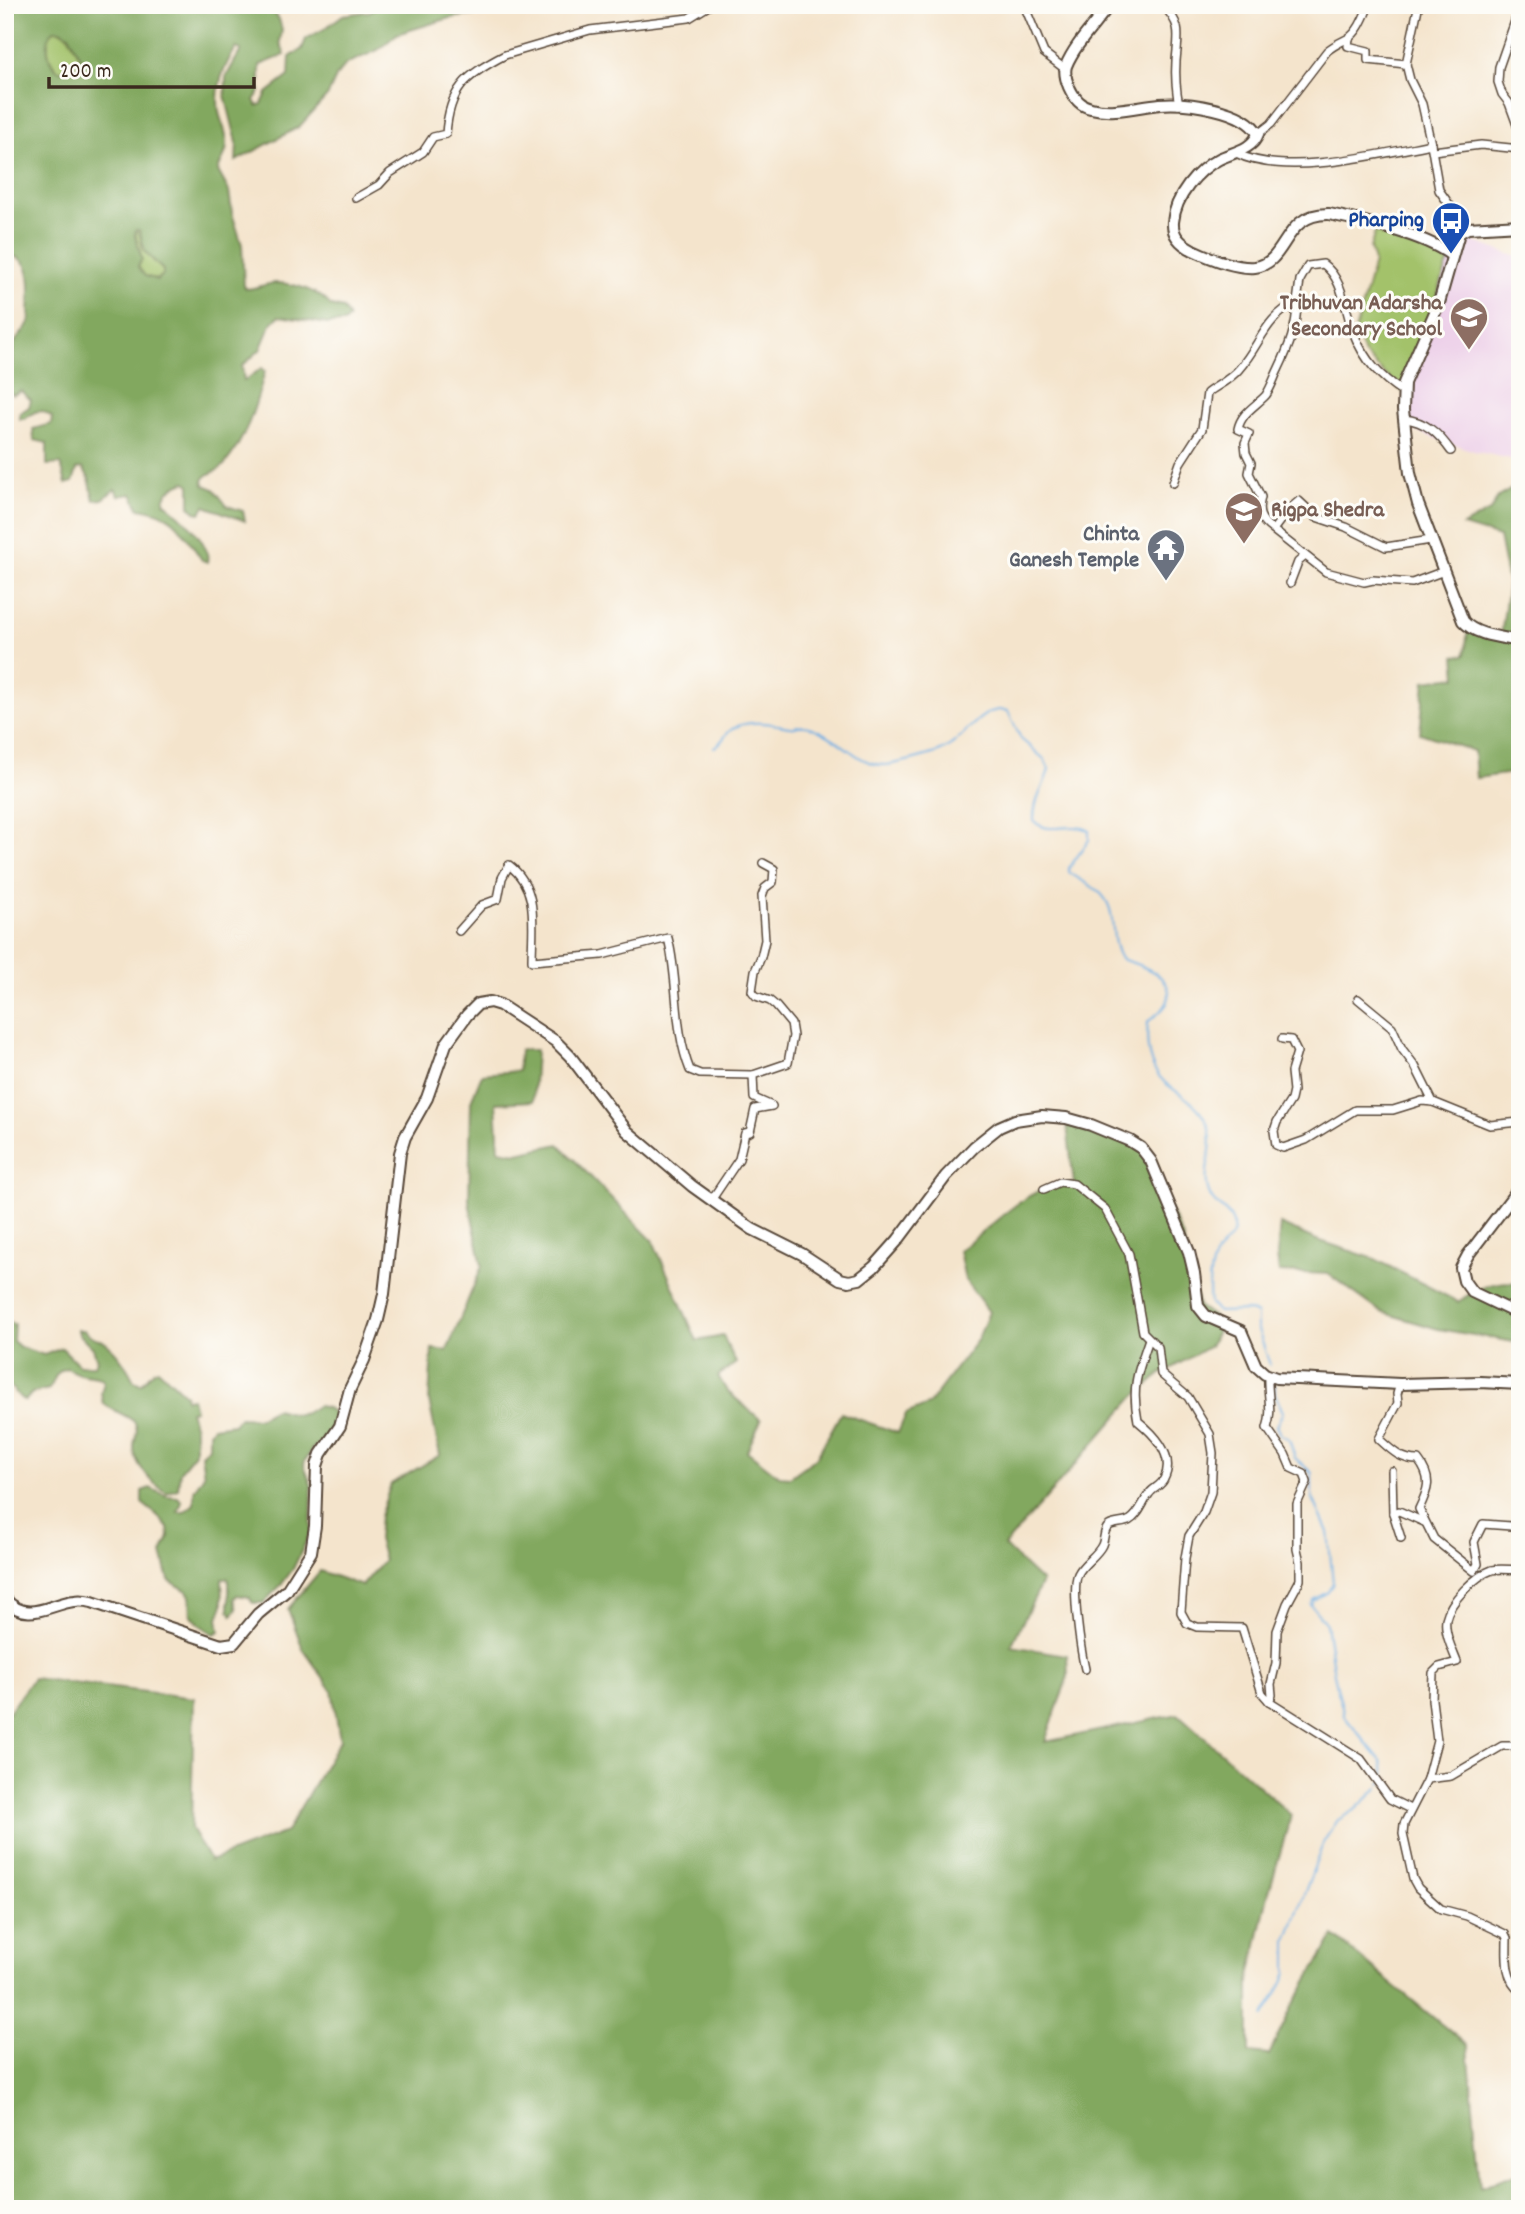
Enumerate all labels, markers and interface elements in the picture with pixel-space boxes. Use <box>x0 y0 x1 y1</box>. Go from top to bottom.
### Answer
scale bar <box>49 46 254 90</box>
text: 200 m <box>60 58 111 88</box>
bus stop icon: Pharping <box>1430 200 1472 255</box>
place label: Pharping <box>1348 205 1424 238</box>
place label: Tribhuvan Adarsha Secondary School <box>1280 288 1443 347</box>
school or university icon: Tribhuvan Adarsha Secondary School <box>1448 296 1490 351</box>
school or university icon: Rigpa Shedra <box>1223 490 1265 545</box>
place label: Rigpa Shedra <box>1271 495 1385 528</box>
place label: Chinta Ganesh Temple <box>1009 519 1140 578</box>
temple icon: Chinta Ganesh Temple <box>1145 527 1187 582</box>

